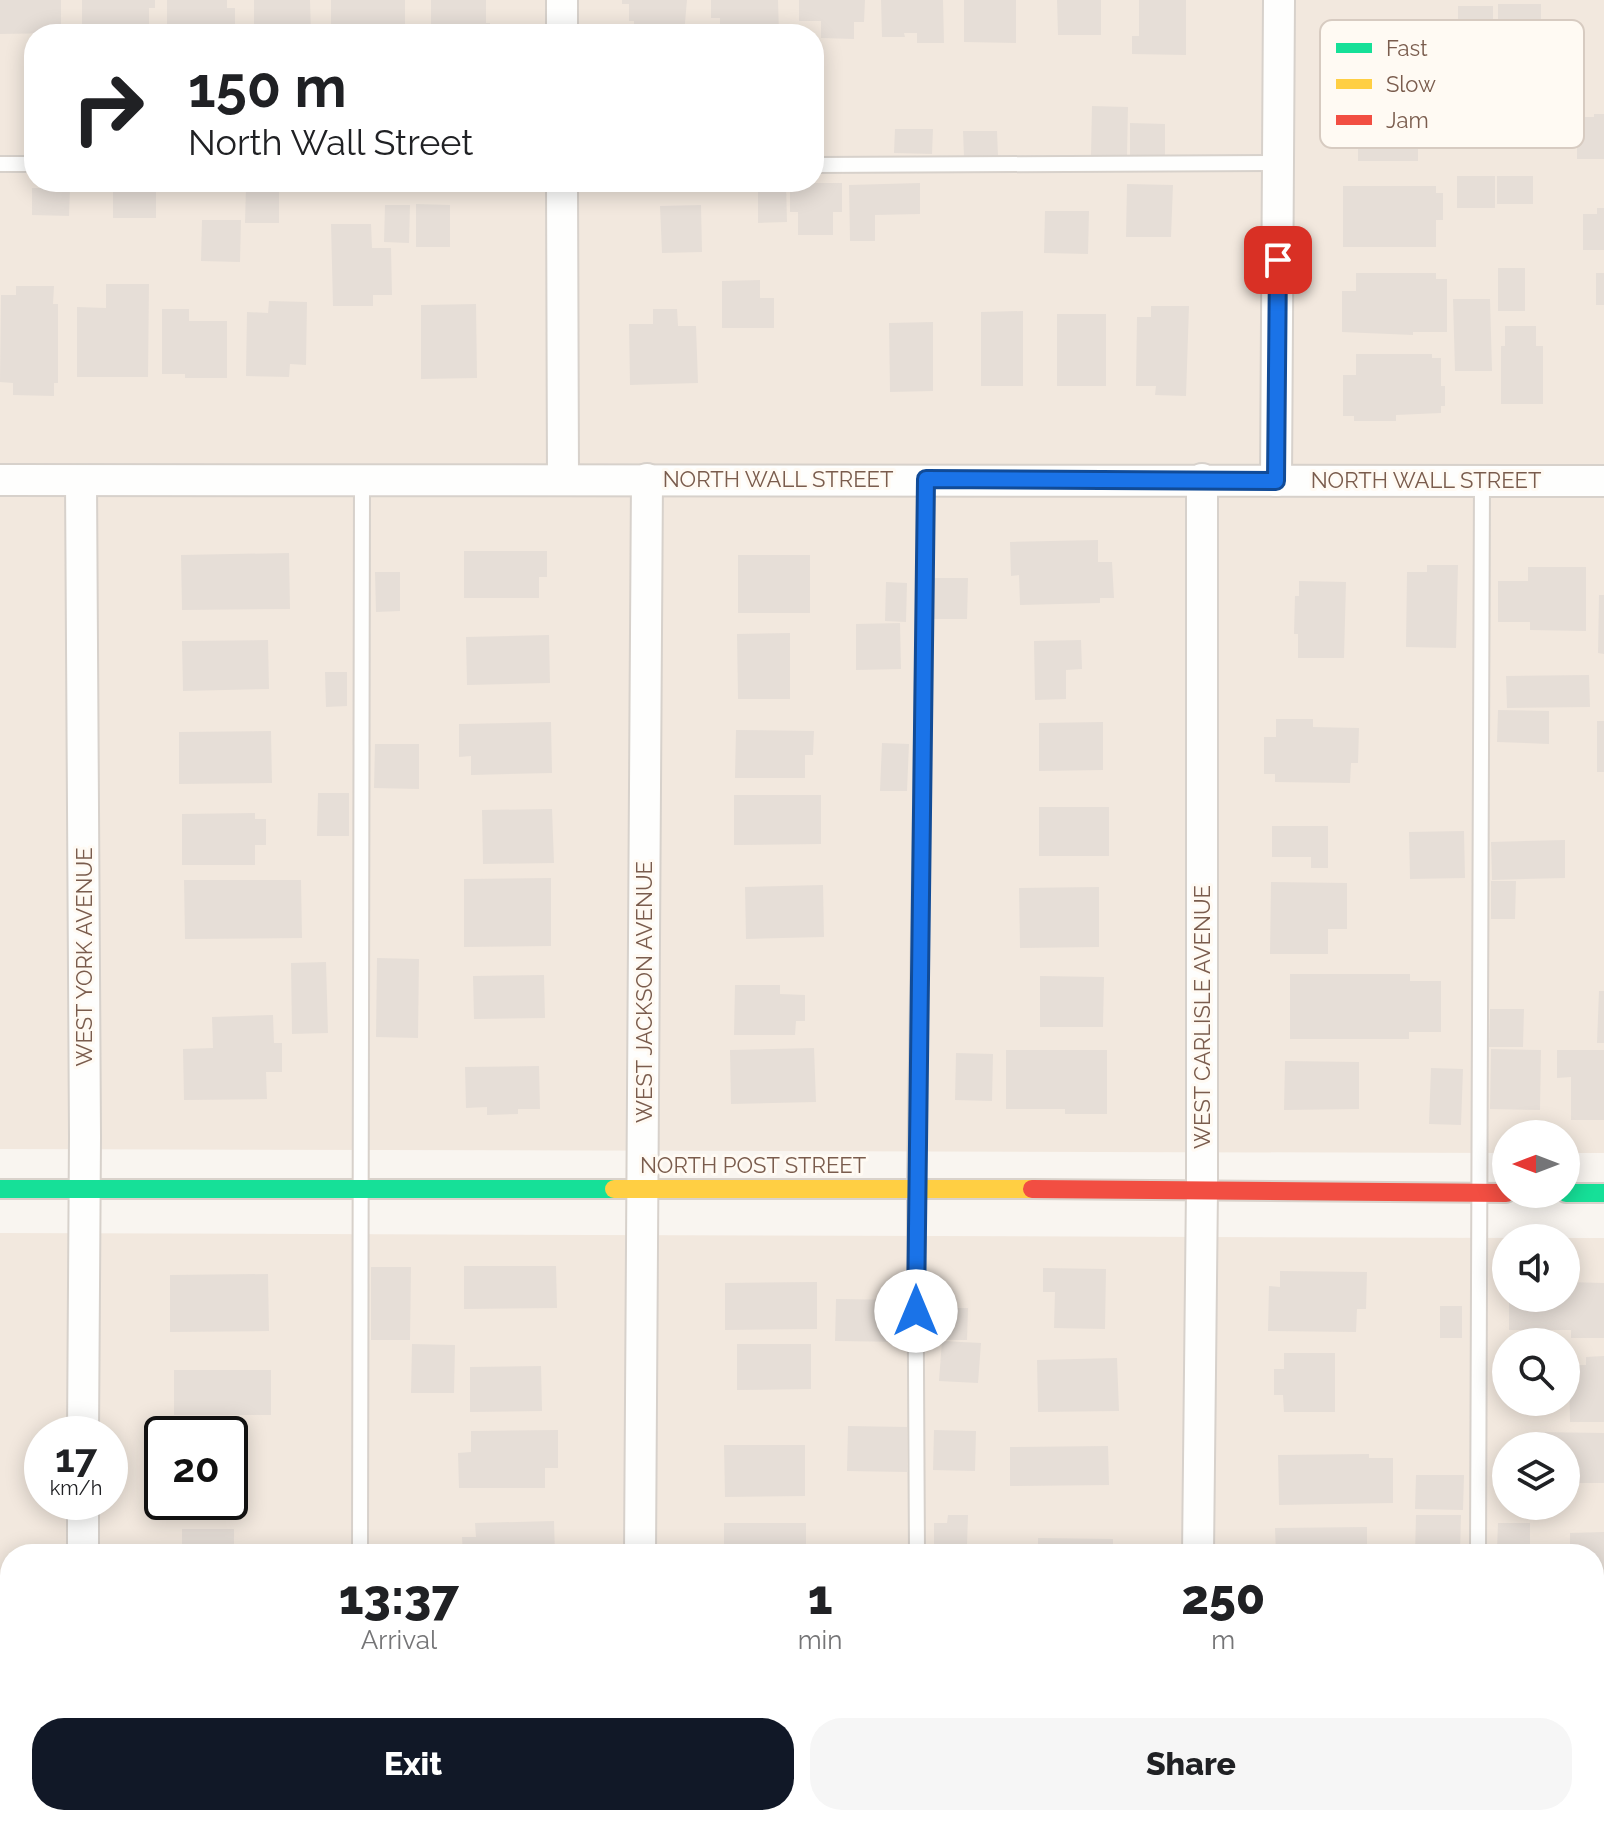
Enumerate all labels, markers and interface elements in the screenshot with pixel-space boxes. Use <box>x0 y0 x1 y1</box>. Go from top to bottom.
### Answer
legend <box>1320 20 1584 148</box>
text: Fast <box>1386 35 1428 61</box>
text: 150 m <box>188 54 347 120</box>
icon: right <box>56 56 160 160</box>
text: Slow <box>1386 71 1436 97</box>
text: Jam <box>1386 107 1429 133</box>
text: North Wall Street <box>188 121 473 163</box>
pin <box>1244 226 1312 294</box>
icon: arrive <box>1256 238 1300 282</box>
street label: NORTH WALL STREET <box>663 466 894 492</box>
street label: NORTH WALL STREET <box>1311 467 1542 493</box>
street label: WEST YORK AVENUE <box>71 847 97 1067</box>
street label: WEST JACKSON AVENUE <box>631 861 657 1123</box>
street label: WEST CARLISLE AVENUE <box>1189 885 1215 1149</box>
north arrow <box>1492 1120 1580 1208</box>
map controls <box>1492 1120 1580 1520</box>
street label: NORTH POST STREET <box>640 1152 867 1178</box>
button: sound <box>1492 1224 1580 1312</box>
position arrow <box>874 1269 958 1353</box>
button: search <box>1492 1328 1580 1416</box>
speed limit sign: 20 <box>144 1416 248 1520</box>
button: layers <box>1492 1432 1580 1520</box>
text: 17 <box>55 1434 97 1481</box>
text: km/h <box>50 1476 102 1500</box>
text: 13:37 <box>339 1569 459 1625</box>
text: 1 <box>808 1569 833 1625</box>
text: 250 <box>1181 1569 1265 1625</box>
text: Arrival <box>361 1625 437 1655</box>
text: min <box>798 1625 842 1655</box>
text: m <box>1211 1625 1235 1655</box>
button: Exit <box>32 1718 794 1810</box>
button: Share <box>810 1718 1572 1810</box>

